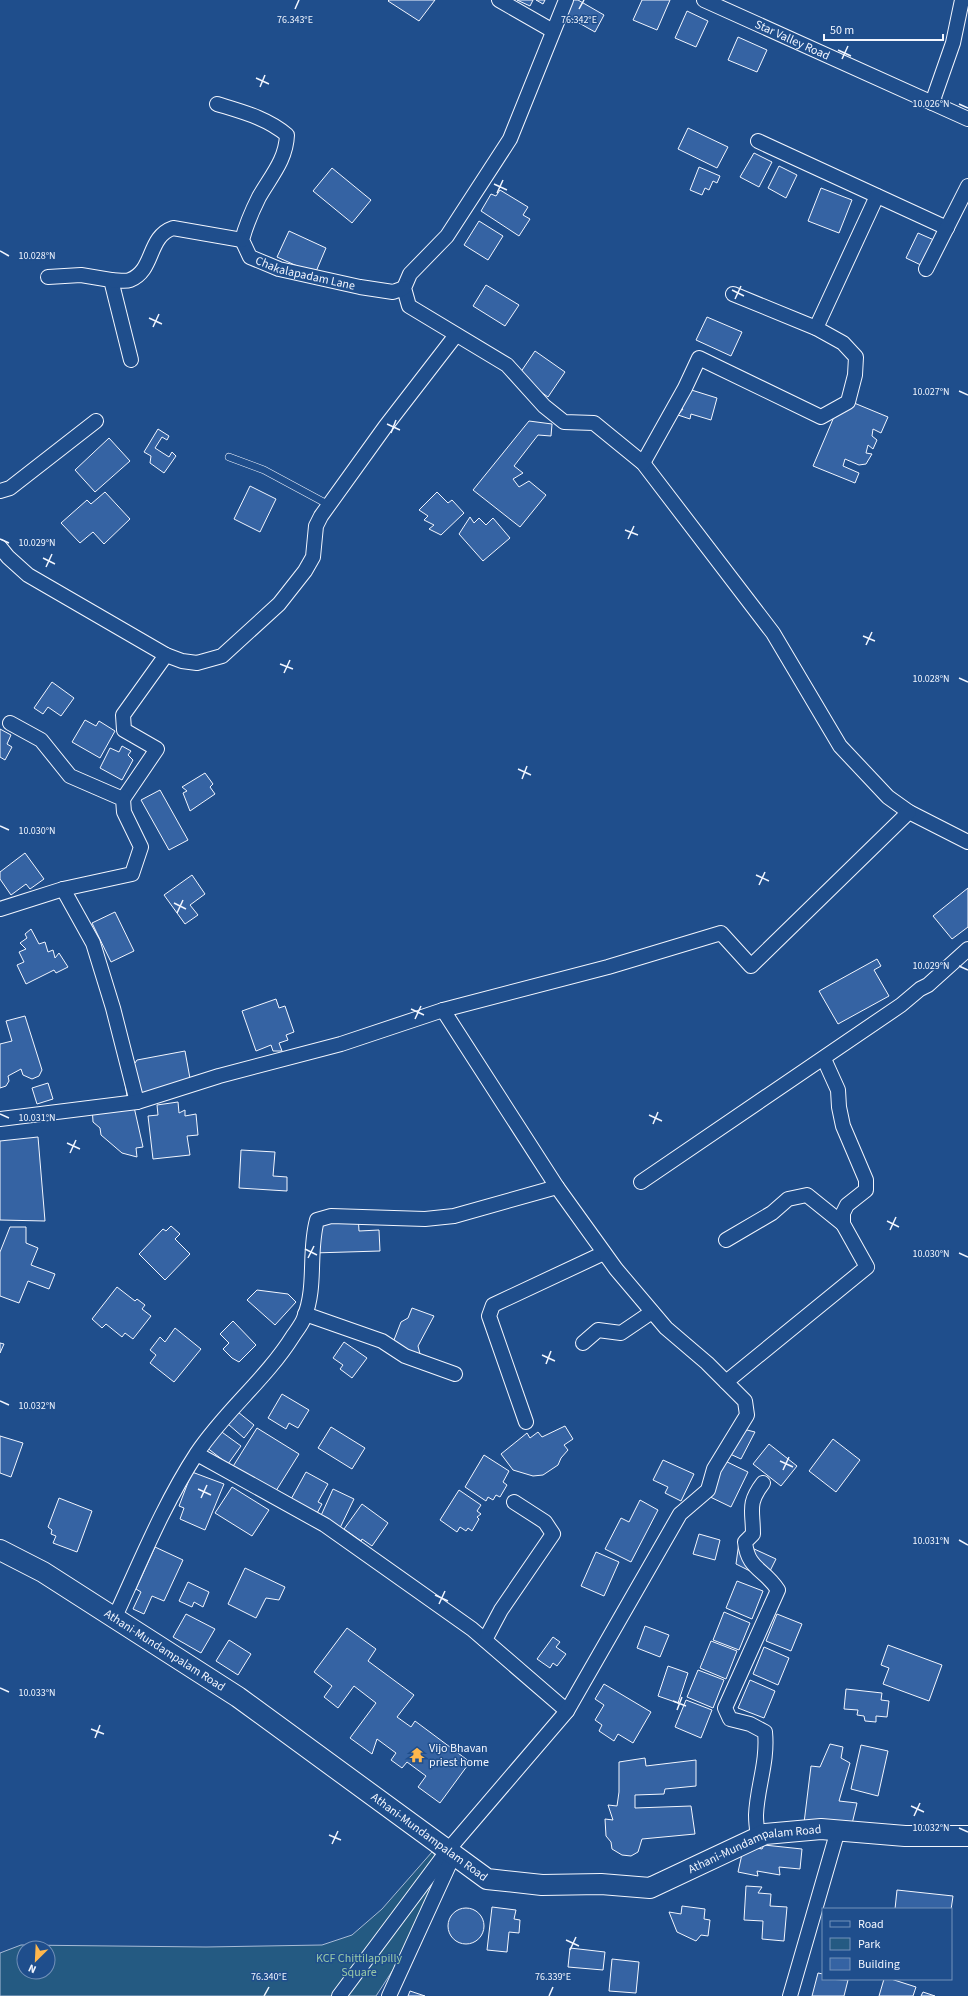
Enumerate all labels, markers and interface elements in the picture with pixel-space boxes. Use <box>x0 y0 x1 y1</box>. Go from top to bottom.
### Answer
text: 76.343°E <box>277 13 313 27</box>
text: 76.342°E <box>561 13 597 27</box>
street label: Star Valley Road <box>752 16 833 64</box>
scale bar <box>824 16 943 42</box>
text: 50 m <box>830 22 854 39</box>
text: 10.026°N <box>912 97 950 111</box>
text: 10.028°N <box>18 249 56 263</box>
street label: Chakalapadam Lane <box>253 252 357 294</box>
text: 10.027°N <box>912 385 950 399</box>
text: 10.029°N <box>18 536 56 550</box>
text: 10.028°N <box>912 672 950 686</box>
text: 10.030°N <box>18 824 56 838</box>
text: 10.029°N <box>912 959 950 973</box>
text: 10.031°N <box>18 1111 56 1125</box>
text: 10.030°N <box>912 1247 950 1261</box>
text: 10.032°N <box>18 1399 56 1413</box>
text: 10.031°N <box>912 1534 950 1548</box>
street label: Athani-Mundampalam Road <box>101 1605 229 1695</box>
text: 10.033°N <box>18 1686 56 1700</box>
place label: Vijo Bhavan priest home <box>429 1740 489 1771</box>
temple icon: Vijo Bhavan priest home <box>408 1746 426 1764</box>
street label: Athani-Mundampalam Road <box>368 1789 491 1885</box>
street label: Athani-Mundampalam Road <box>685 1821 822 1877</box>
text: 10.032°N <box>912 1821 950 1835</box>
legend <box>822 1908 952 1980</box>
text: Road <box>858 1916 884 1933</box>
text: Park <box>858 1936 880 1953</box>
north arrow <box>16 1940 56 1980</box>
park label: KCF Chittilappilly Square <box>316 1950 402 1981</box>
text: Building <box>858 1956 900 1973</box>
text: N <box>26 1960 39 1977</box>
text: 76.340°E <box>251 1970 287 1984</box>
text: 76.339°E <box>535 1970 571 1984</box>

